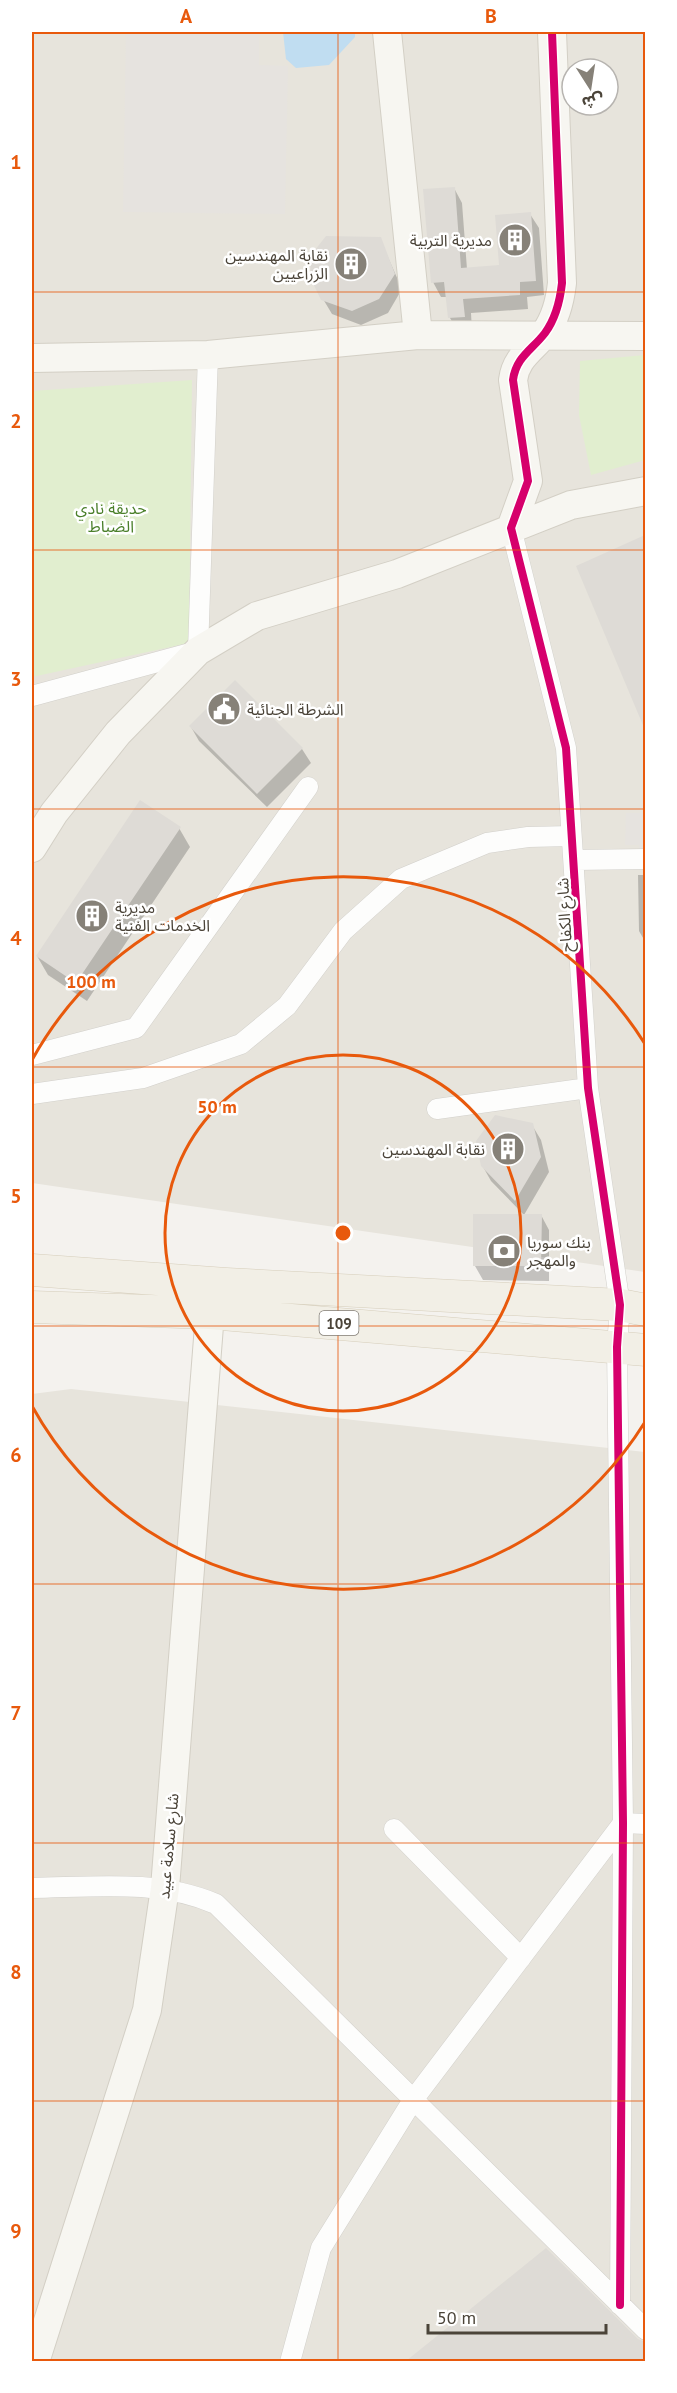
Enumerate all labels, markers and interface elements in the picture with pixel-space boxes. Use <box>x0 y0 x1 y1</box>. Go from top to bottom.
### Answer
text: A <box>180 3 193 29</box>
text: B <box>485 3 497 29</box>
north arrow <box>560 57 620 117</box>
text: ش <box>580 90 606 114</box>
text: 1 <box>10 149 22 175</box>
building icon: مديرية التربية <box>497 222 533 258</box>
place label: مديرية التربية <box>410 230 492 250</box>
place label: نقابة المهندسين الزراعيين <box>225 245 328 283</box>
building icon: نقابة المهندسين الزراعيين <box>333 246 369 282</box>
text: 2 <box>10 408 22 434</box>
park label: حديقة نادي الضباط <box>75 498 147 536</box>
text: 3 <box>10 666 22 692</box>
public building icon: الشرطة الجنائية <box>206 691 242 727</box>
place label: الشرطة الجنائية <box>247 699 344 719</box>
street label: شارع الكفاح <box>552 877 579 953</box>
place label: مديرية الخدمات الفنية <box>115 897 210 935</box>
building icon: مديرية الخدمات الفنية <box>74 898 110 934</box>
text: 4 <box>10 925 22 951</box>
text: 100 m <box>66 970 116 993</box>
text: 50 m <box>197 1095 237 1118</box>
building icon: نقابة المهندسين <box>490 1131 526 1167</box>
place label: نقابة المهندسين <box>382 1139 485 1159</box>
text: 5 <box>10 1183 22 1209</box>
centre of rings <box>333 1223 353 1243</box>
place label: بنك سوريا والمهجر <box>526 1232 591 1270</box>
bank icon: بنك سوريا والمهجر <box>486 1233 522 1269</box>
road number: 109 <box>320 1311 358 1335</box>
text: 6 <box>10 1442 22 1468</box>
text: 7 <box>10 1700 22 1726</box>
street label: شارع سلامة عبيد <box>153 1792 186 1900</box>
text: 8 <box>10 1959 22 1985</box>
text: 9 <box>10 2218 22 2244</box>
scale bar <box>428 2297 606 2335</box>
text: 50 m <box>437 2306 476 2329</box>

